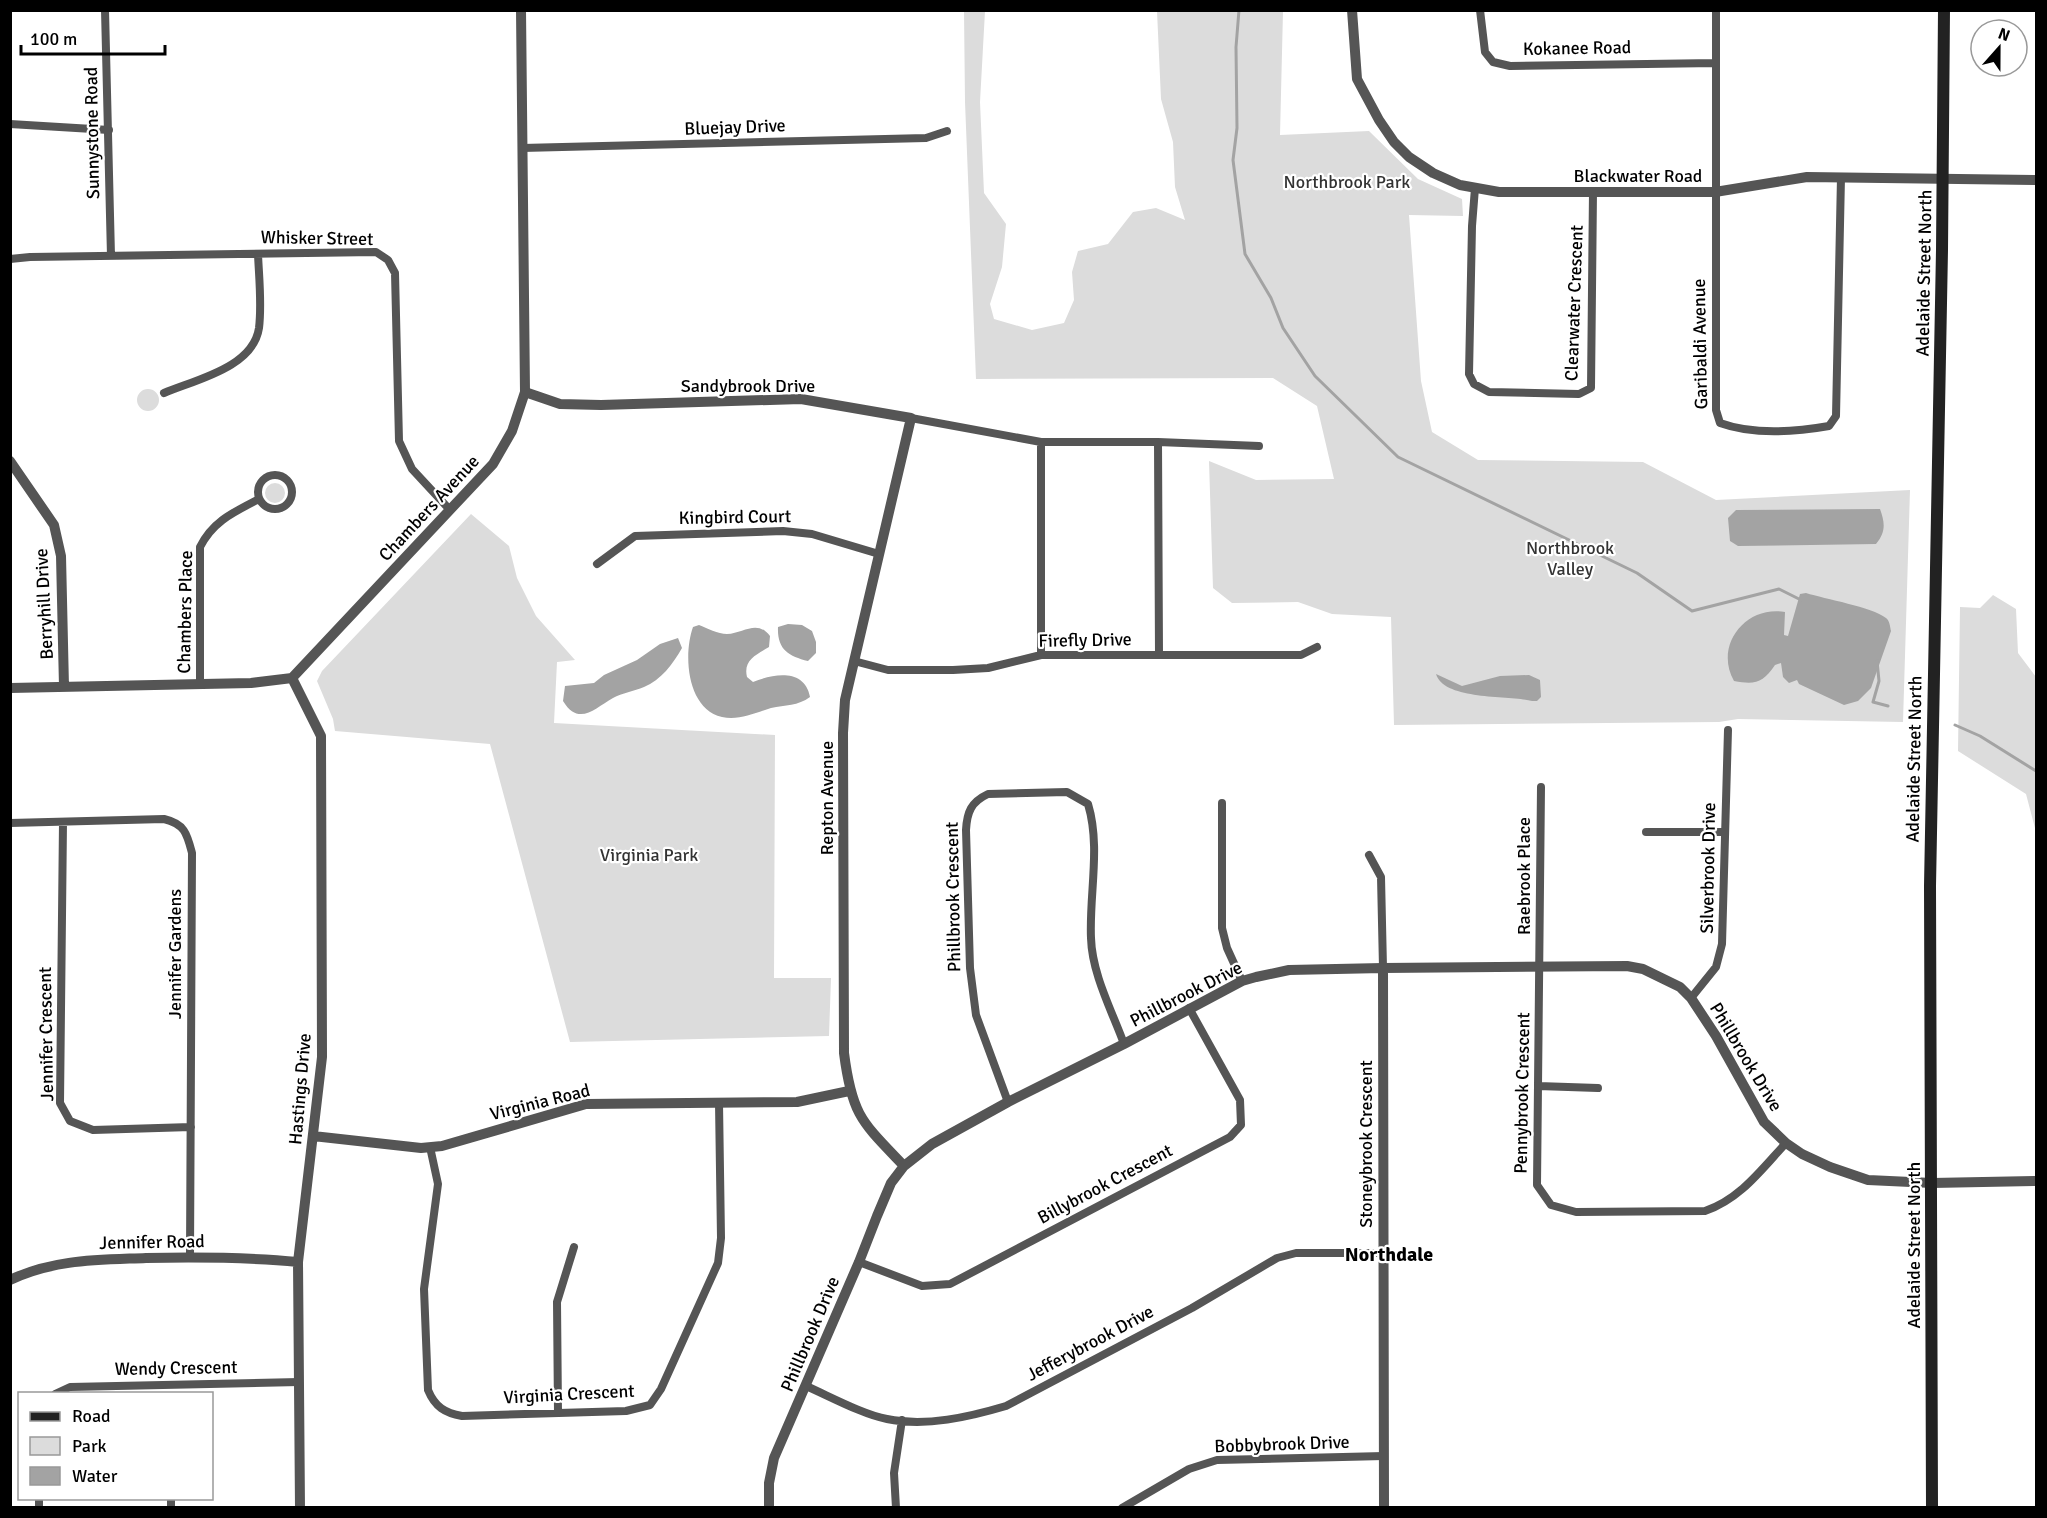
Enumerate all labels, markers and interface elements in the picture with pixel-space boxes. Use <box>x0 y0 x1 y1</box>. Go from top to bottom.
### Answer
scale bar <box>21 18 165 56</box>
north arrow <box>1969 18 2029 78</box>
text: N <box>1995 24 2013 46</box>
text: 100 m <box>30 28 77 50</box>
street label: Kokanee Road <box>1523 36 1631 60</box>
street label: Sunnystone Road <box>80 67 104 199</box>
street label: Bluejay Drive <box>684 114 786 140</box>
street label: Blackwater Road <box>1574 165 1702 187</box>
park label: Northbrook Park <box>1284 171 1410 193</box>
street label: Adelaide Street North <box>1912 189 1936 357</box>
street label: Clearwater Crescent <box>1560 225 1588 381</box>
street label: Whisker Street <box>260 226 374 250</box>
street label: Garibaldi Avenue <box>1688 278 1712 410</box>
street label: Sandybrook Drive <box>681 375 815 397</box>
street label: Chambers Avenue <box>374 450 484 566</box>
street label: Kingbird Court <box>679 505 791 529</box>
park label: Northbrook Valley <box>1526 537 1614 580</box>
street label: Berryhill Drive <box>30 548 58 660</box>
street label: Chambers Place <box>173 550 197 674</box>
street label: Firefly Drive <box>1038 628 1132 652</box>
street label: Adelaide Street North <box>1902 675 1926 843</box>
street label: Repton Avenue <box>816 741 838 855</box>
street label: Silverbrook Drive <box>1696 802 1720 934</box>
street label: Raebrook Place <box>1513 817 1535 935</box>
street label: Phillbrook Crescent <box>941 822 965 972</box>
park label: Virginia Park <box>600 844 698 866</box>
street label: Jennifer Gardens <box>164 889 186 1019</box>
street label: Phillbrook Drive <box>1126 956 1246 1032</box>
street label: Jennifer Crescent <box>34 967 58 1101</box>
street label: Phillbrook Drive <box>1705 999 1787 1115</box>
street label: Pennybrook Crescent <box>1510 1012 1534 1174</box>
street label: Hastings Drive <box>284 1032 316 1146</box>
street label: Stoneybrook Crescent <box>1355 1060 1377 1228</box>
street label: Virginia Road <box>488 1079 592 1125</box>
street label: Billybrook Crescent <box>1034 1139 1176 1229</box>
street label: Adelaide Street North <box>1903 1162 1925 1328</box>
street label: Jennifer Road <box>99 1230 205 1254</box>
district label: Northdale <box>1345 1242 1433 1267</box>
street label: Phillbrook Drive <box>776 1273 844 1395</box>
street label: Jefferybrook Drive <box>1023 1300 1157 1386</box>
street label: Wendy Crescent <box>114 1356 238 1380</box>
street label: Virginia Crescent <box>503 1380 635 1408</box>
legend <box>18 1392 213 1500</box>
text: Road <box>72 1405 111 1427</box>
street label: Bobbybrook Drive <box>1214 1431 1350 1457</box>
text: Park <box>72 1435 107 1457</box>
text: Water <box>72 1465 118 1487</box>

